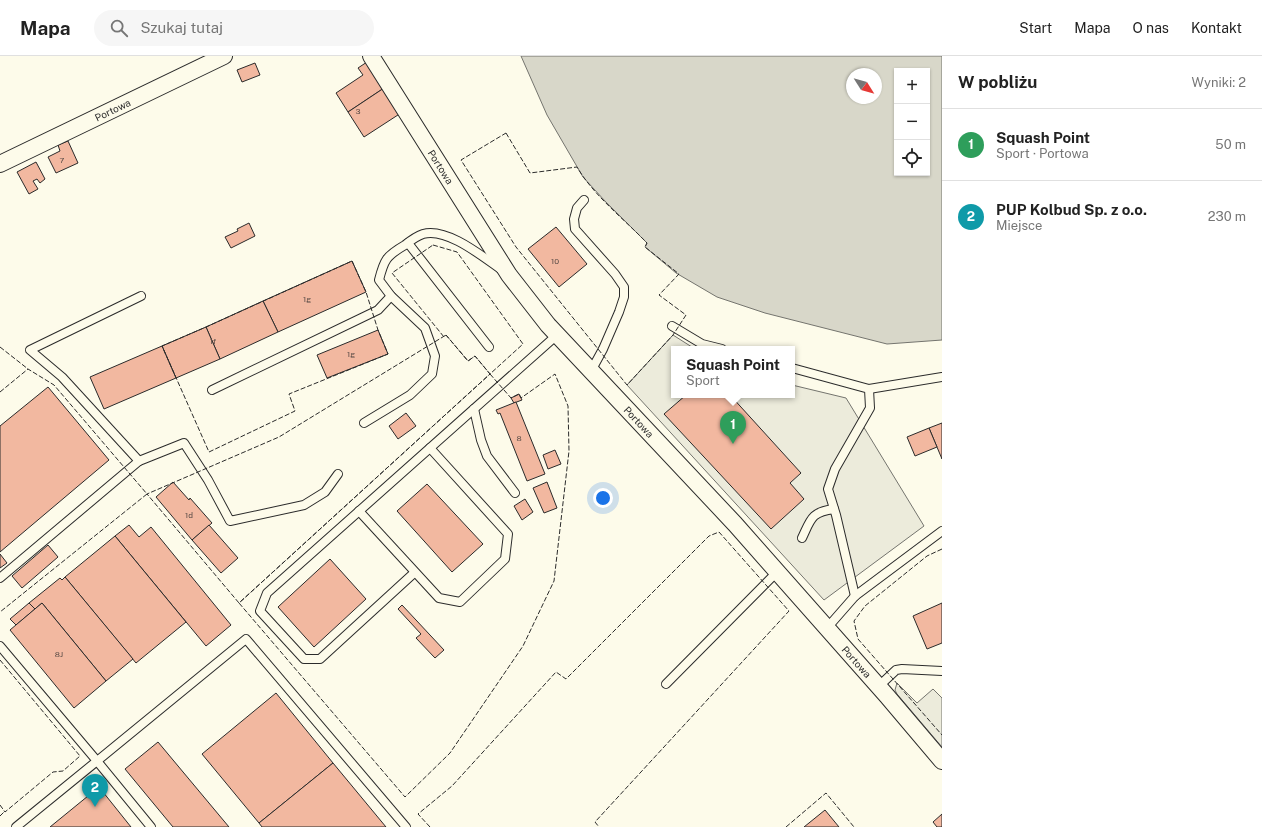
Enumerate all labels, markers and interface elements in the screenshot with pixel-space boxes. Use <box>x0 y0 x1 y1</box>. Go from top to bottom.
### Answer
search box <box>94 10 374 46</box>
text: Mapa <box>20 17 70 39</box>
icon: search <box>108 17 130 39</box>
text: Szukaj tutaj <box>140 19 223 36</box>
text: Start <box>1019 20 1052 36</box>
text: Mapa <box>1074 20 1110 36</box>
text: O nas <box>1132 20 1169 36</box>
text: Kontakt <box>1191 20 1242 36</box>
north arrow <box>846 68 882 104</box>
map controls <box>894 68 930 176</box>
button: + <box>894 68 930 104</box>
text: W pobliżu <box>958 72 1037 92</box>
text: Wyniki: 2 <box>1192 75 1246 90</box>
street label: Portowa <box>93 96 132 123</box>
button: − <box>894 104 930 140</box>
house number: 3 <box>355 106 361 116</box>
text: Squash Point <box>996 129 1090 146</box>
text: 1 <box>968 137 974 152</box>
text: 50 m <box>1215 137 1246 152</box>
button: locate <box>894 140 930 176</box>
text: Sport · Portowa <box>996 146 1089 161</box>
street label: Portowa <box>426 147 456 186</box>
house number: 7 <box>60 155 65 165</box>
text: PUP Kolbud Sp. z o.o. <box>996 201 1147 218</box>
text: 2 <box>967 209 975 224</box>
text: 230 m <box>1208 209 1246 224</box>
text: Miejsce <box>996 218 1042 233</box>
house number: 10 <box>551 256 559 266</box>
house number: 1g <box>303 294 311 304</box>
house number: 1f <box>210 336 216 346</box>
popup <box>671 346 795 398</box>
house number: 1g <box>347 349 355 359</box>
text: Squash Point <box>686 356 780 373</box>
text: Sport <box>686 373 720 388</box>
street label: Portowa <box>621 404 656 440</box>
pin: 1 <box>720 411 746 444</box>
house number: 8 <box>516 433 522 443</box>
your location <box>593 488 613 508</box>
house number: 1d <box>185 510 193 520</box>
street label: Portowa <box>839 643 874 680</box>
house number: 8J <box>55 649 63 659</box>
pin: 2 <box>82 774 108 807</box>

